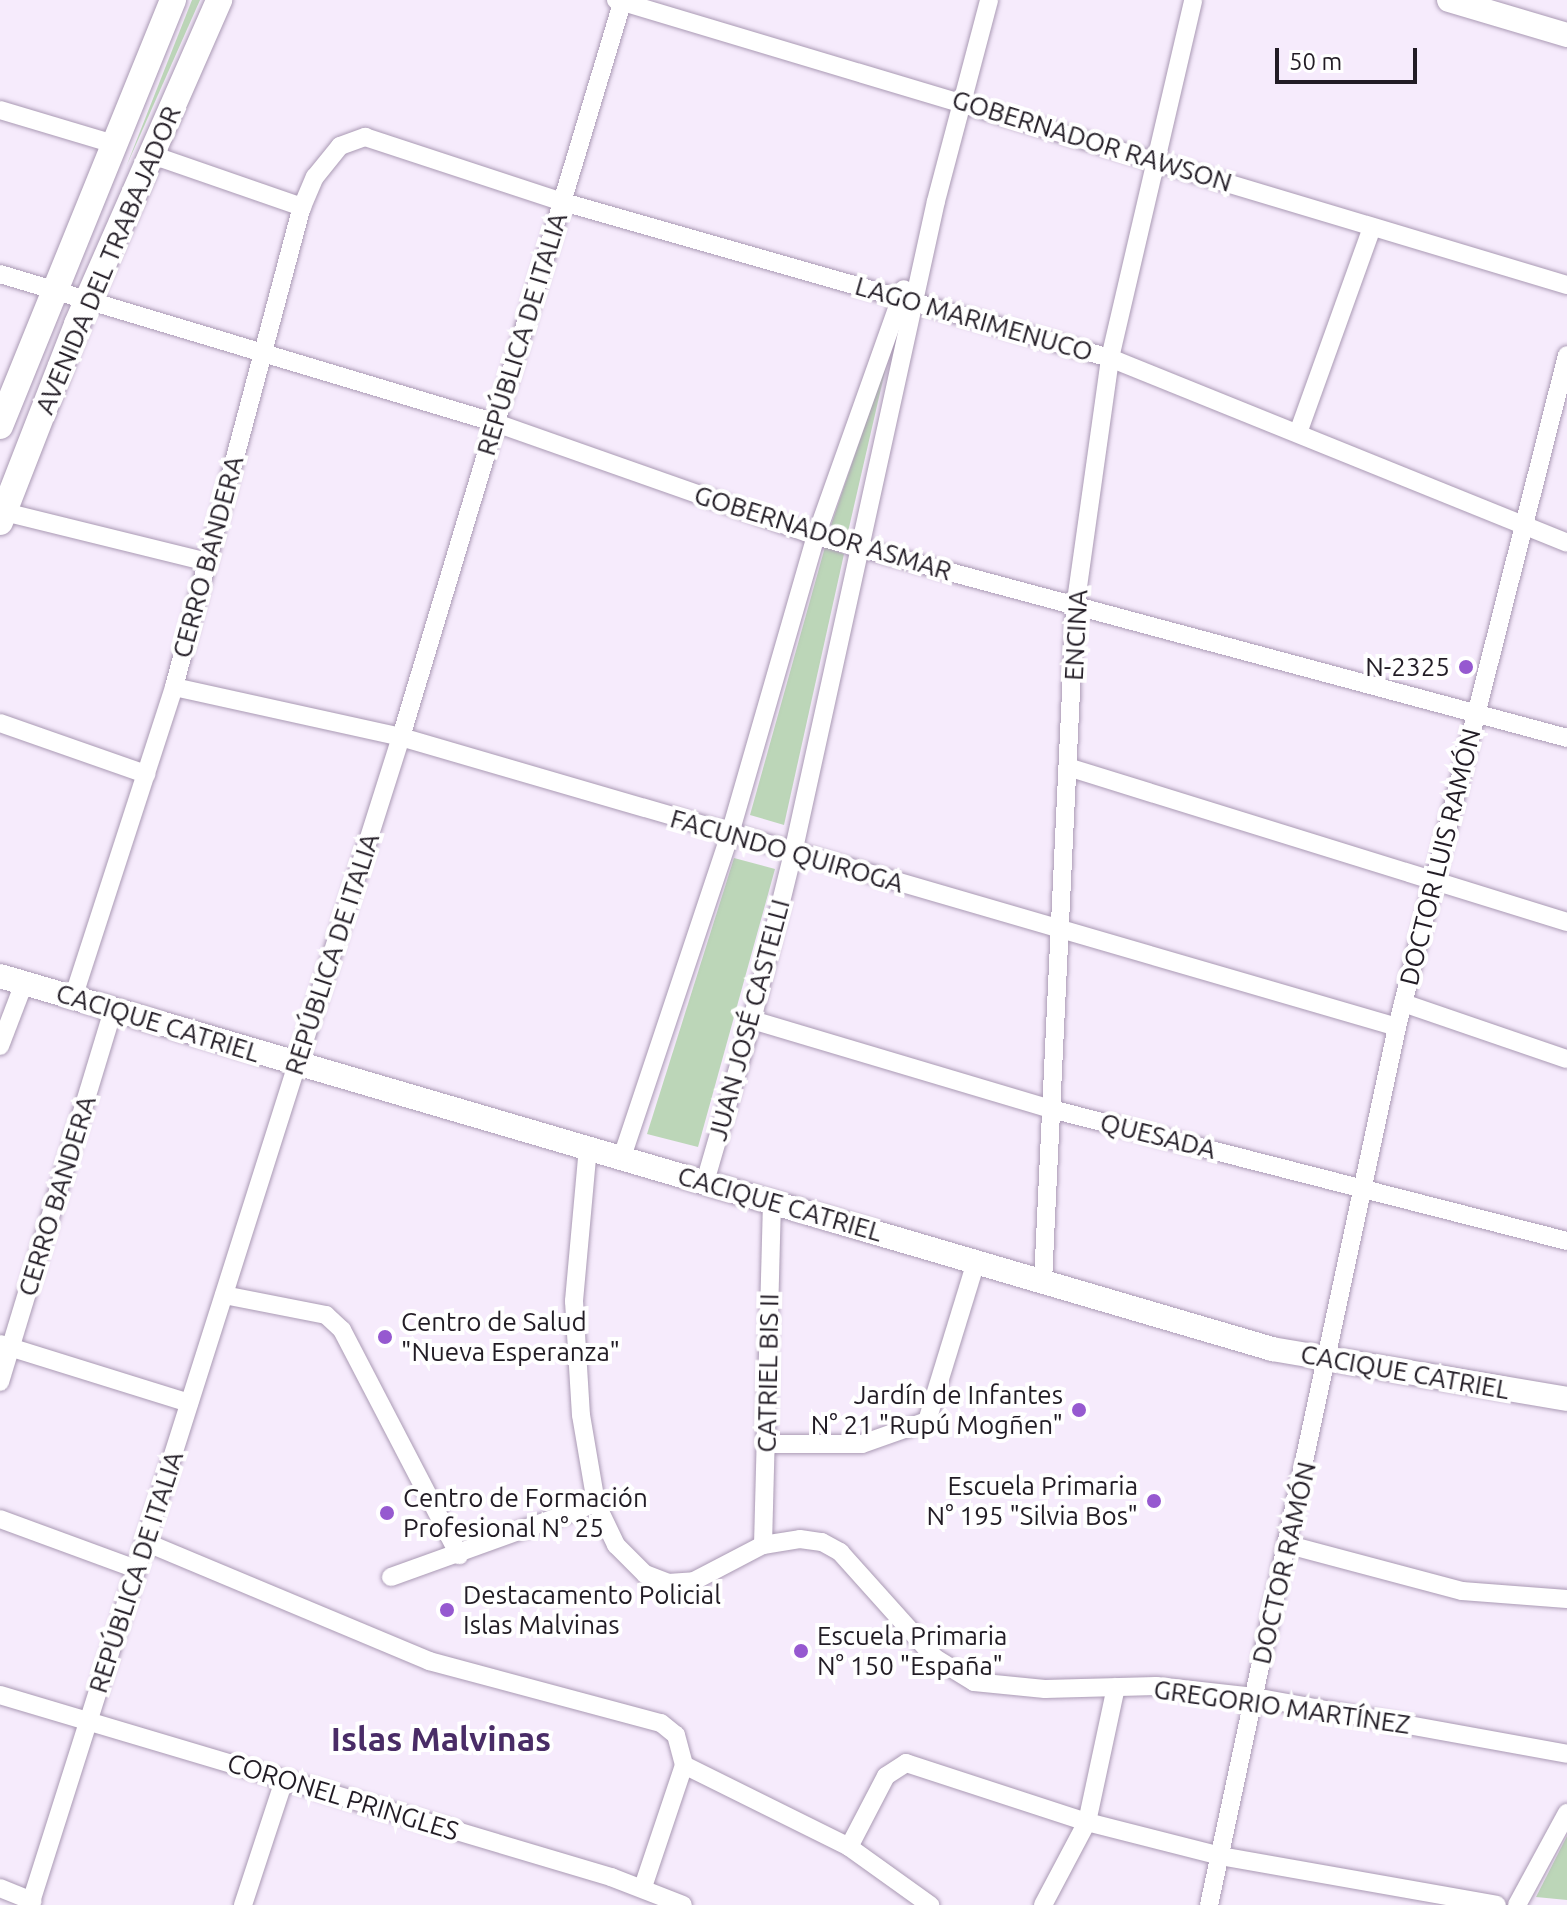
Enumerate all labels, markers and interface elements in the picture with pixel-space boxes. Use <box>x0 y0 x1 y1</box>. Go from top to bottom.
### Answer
scale bar <box>1279 32 1421 82</box>
text: 50 m <box>1289 48 1342 75</box>
street label: GOBERNADOR RAWSON <box>948 84 1236 198</box>
street label: AVENIDA DEL TRABAJADOR <box>29 101 187 419</box>
street label: REPÚBLICA DE ITALIA <box>470 209 574 459</box>
street label: LAGO MARIMENUCO <box>852 270 1096 368</box>
street label: CERRO BANDERA <box>166 453 250 661</box>
street label: GOBERNADOR ASMAR <box>691 479 955 587</box>
street label: ENCINA <box>1058 589 1094 681</box>
place label: N-2325 <box>1365 651 1450 683</box>
marker: N-2325 <box>1457 658 1475 676</box>
street label: DOCTOR LUIS RAMÓN <box>1393 725 1487 989</box>
street label: FACUNDO QUIROGA <box>667 803 907 899</box>
street label: REPÚBLICA DE ITALIA <box>278 829 386 1079</box>
street label: JUAN JOSÉ CASTELLI <box>702 896 796 1144</box>
street label: CACIQUE CATRIEL <box>52 977 264 1069</box>
street label: CERRO BANDERA <box>12 1092 102 1300</box>
street label: QUESADA <box>1097 1107 1219 1165</box>
street label: CACIQUE CATRIEL <box>674 1160 886 1248</box>
street label: CATRIEL BIS II <box>751 1293 785 1453</box>
place label: Centro de Salud "Nueva Esperanza" <box>401 1306 620 1368</box>
marker: Centro de Salud "Nueva Esperanza" <box>376 1328 394 1346</box>
street label: CACIQUE CATRIEL <box>1298 1338 1512 1406</box>
place label: Jardín de Infantes N° 21 "Rupú Mogñen" <box>811 1379 1063 1440</box>
marker: Jardín de Infantes N° 21 "Rupú Mogñen" <box>1070 1401 1088 1419</box>
street label: REPÚBLICA DE ITALIA <box>82 1447 190 1697</box>
street label: DOCTOR RAMÓN <box>1246 1459 1322 1667</box>
place label: Escuela Primaria N° 195 "Silvia Bos" <box>927 1470 1138 1532</box>
place label: Centro de Formación Profesional N° 25 <box>403 1482 648 1544</box>
marker: Escuela Primaria N° 195 "Silvia Bos" <box>1145 1492 1163 1510</box>
marker: Centro de Formación Profesional N° 25 <box>378 1504 396 1522</box>
place label: Destacamento Policial Islas Malvinas <box>463 1579 721 1640</box>
marker: Destacamento Policial Islas Malvinas <box>438 1601 456 1619</box>
place label: Escuela Primaria N° 150 "España" <box>817 1620 1007 1682</box>
marker: Escuela Primaria N° 150 "España" <box>792 1642 810 1660</box>
street label: GREGORIO MARTÍNEZ <box>1152 1674 1412 1740</box>
district label: Islas Malvinas <box>331 1719 551 1759</box>
street label: CORONEL PRINGLES <box>224 1747 462 1847</box>

